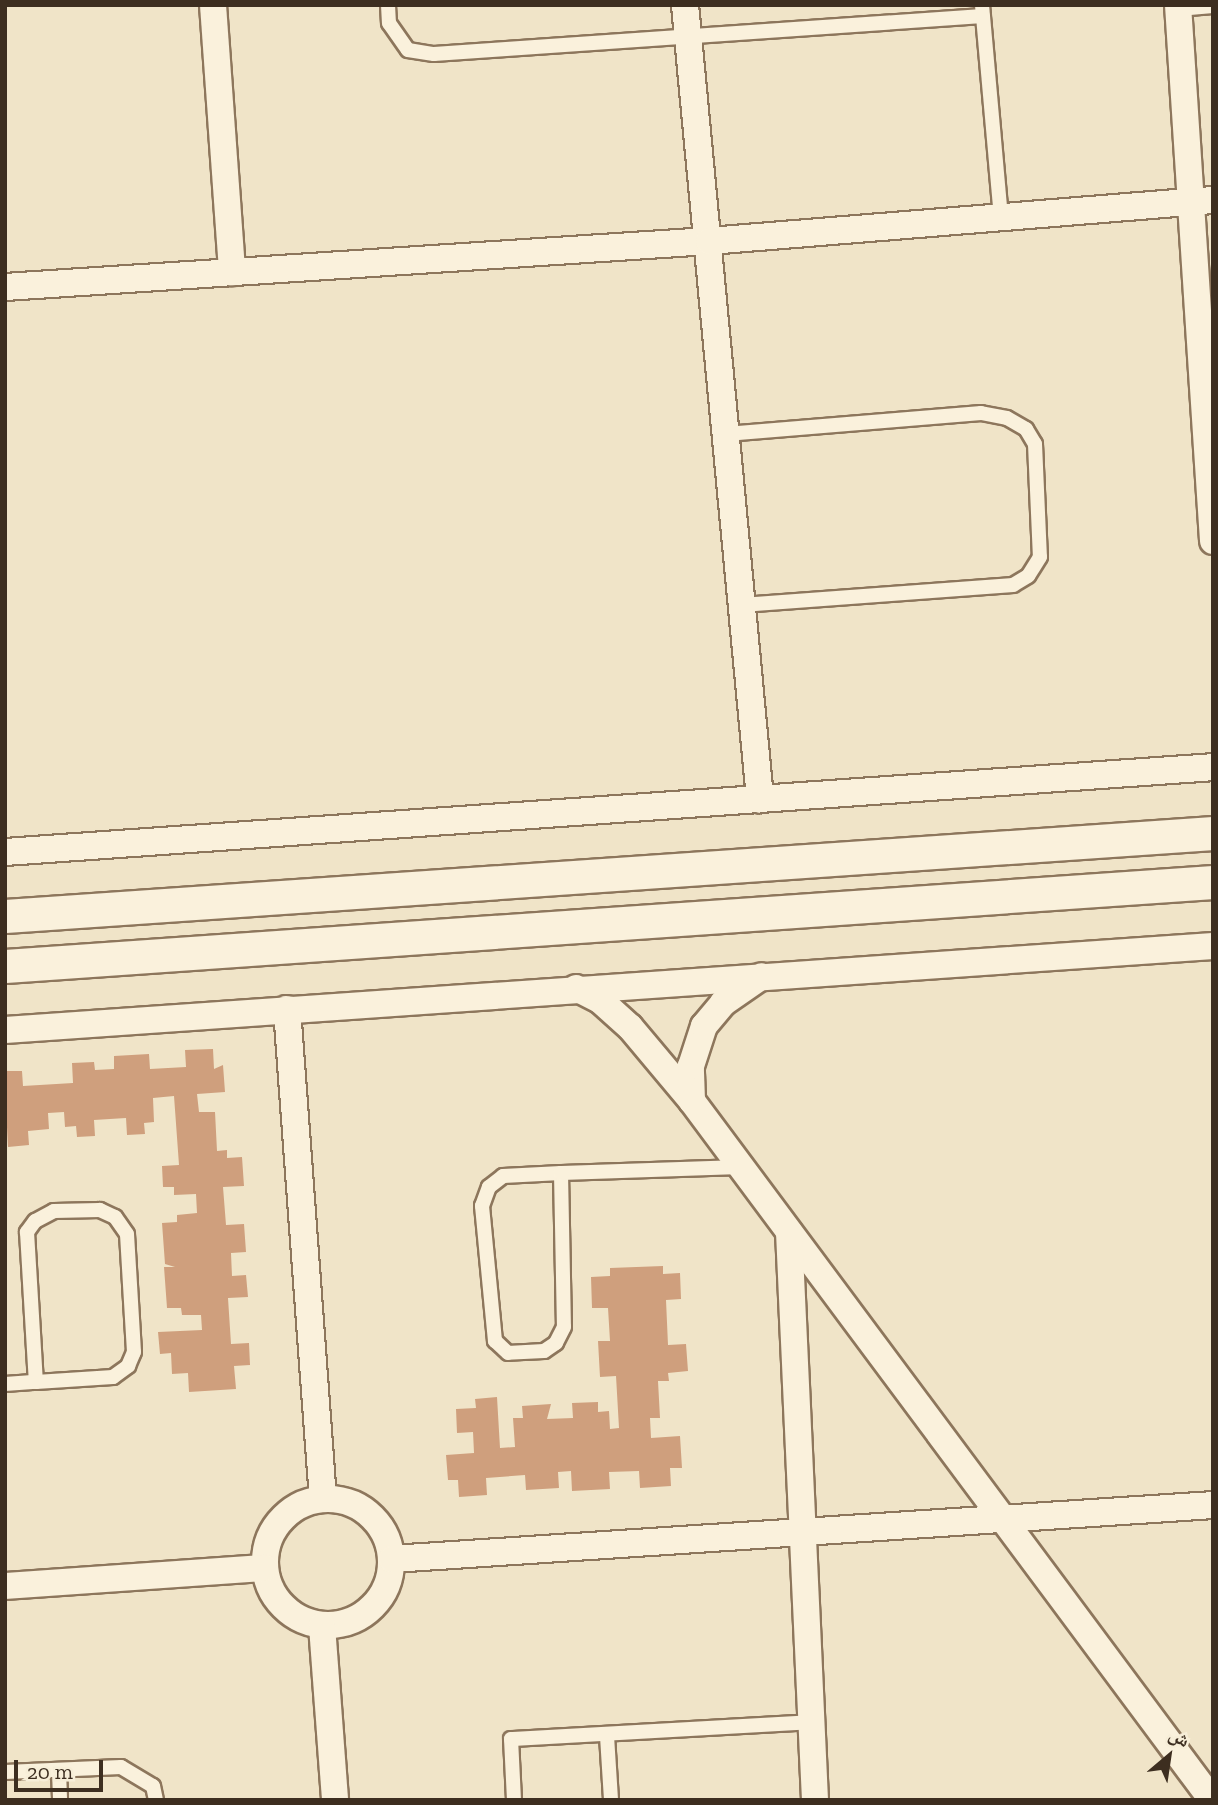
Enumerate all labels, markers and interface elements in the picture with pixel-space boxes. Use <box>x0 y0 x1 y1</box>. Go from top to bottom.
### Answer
north arrow <box>1134 1721 1204 1791</box>
text: ش <box>1165 1722 1194 1752</box>
scale bar <box>18 1745 107 1789</box>
text: 20 m <box>27 1759 73 1784</box>

